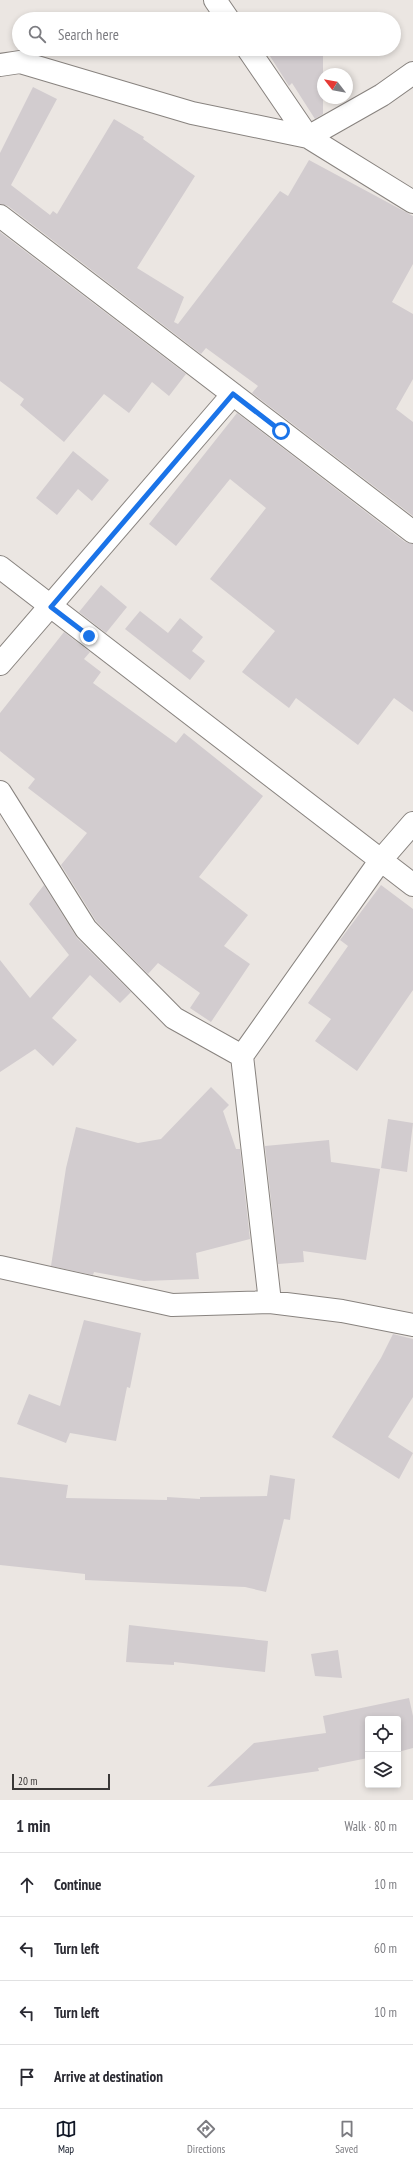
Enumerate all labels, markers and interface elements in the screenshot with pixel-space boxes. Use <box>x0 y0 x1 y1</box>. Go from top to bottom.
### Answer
search box <box>12 12 401 56</box>
icon: search <box>26 23 48 45</box>
text: Search here <box>58 25 119 44</box>
north arrow <box>317 68 353 104</box>
route start <box>272 422 290 440</box>
route end <box>80 627 98 645</box>
map controls <box>365 1716 401 1788</box>
button: locate <box>365 1716 401 1752</box>
button: layers <box>365 1752 401 1788</box>
scale bar <box>12 1772 110 1791</box>
text: 20 m <box>18 1774 37 1788</box>
text: 1 min <box>16 1815 50 1837</box>
text: Walk · 80 m <box>345 1818 397 1835</box>
icon: ahead <box>16 1874 38 1896</box>
text: Continue <box>54 1875 101 1894</box>
text: 10 m <box>374 1876 397 1893</box>
icon: left <box>16 1938 38 1960</box>
text: Turn left <box>54 1939 99 1958</box>
text: 60 m <box>374 1940 397 1957</box>
icon: left <box>16 2002 38 2024</box>
text: Turn left <box>54 2003 99 2022</box>
text: 10 m <box>374 2004 397 2021</box>
icon: arrive <box>16 2066 38 2088</box>
text: Arrive at destination <box>54 2067 163 2086</box>
tab: Map <box>55 2118 77 2156</box>
tab: Directions <box>187 2118 225 2156</box>
tab: Saved <box>335 2118 358 2156</box>

